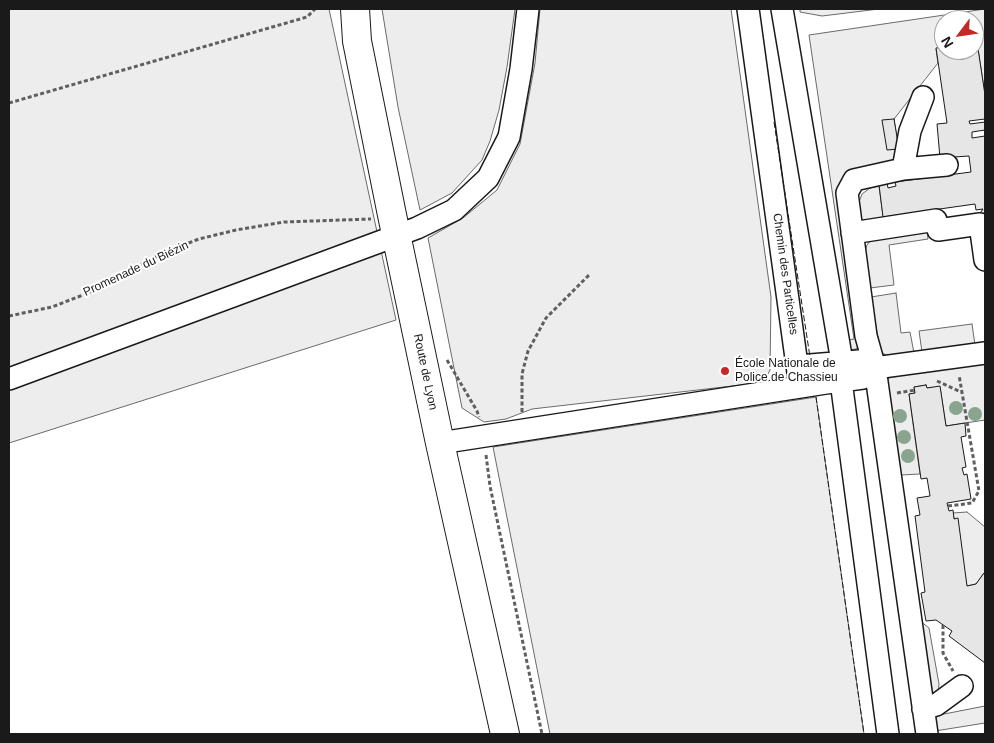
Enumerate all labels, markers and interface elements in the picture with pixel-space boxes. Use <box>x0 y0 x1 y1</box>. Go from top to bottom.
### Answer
north arrow <box>934 10 984 60</box>
text: N <box>938 34 956 51</box>
street label: Chemin des Particelles <box>769 212 801 336</box>
street label: Promenade du Biézin <box>81 238 191 300</box>
street label: Route de Lyon <box>410 333 440 411</box>
place label: École Nationale de Police de Chassieu <box>735 357 838 385</box>
marker: École Nationale de Police de Chassieu <box>719 365 731 377</box>

